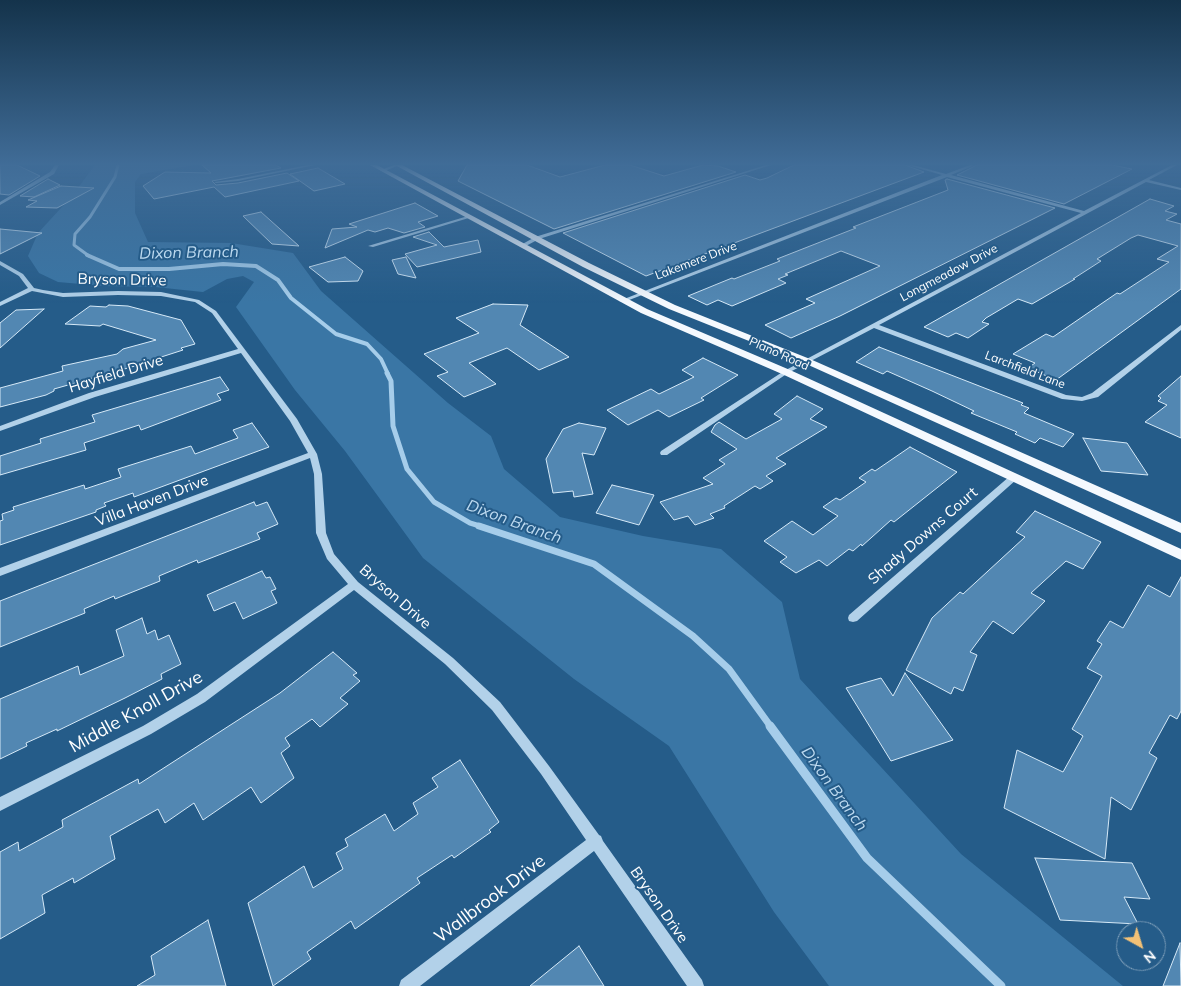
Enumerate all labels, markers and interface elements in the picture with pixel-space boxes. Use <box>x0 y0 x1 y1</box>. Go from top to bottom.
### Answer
street label: Lakemere Drive <box>653 239 739 283</box>
street label: Longmeadow Drive <box>898 241 1000 305</box>
water label: Dixon Branch <box>139 243 239 263</box>
street label: Bryson Drive <box>77 270 167 290</box>
street label: Plano Road <box>747 334 811 374</box>
street label: Larchfield Lane <box>983 348 1067 392</box>
street label: Hayfield Drive <box>67 351 165 397</box>
street label: Villa Haven Drive <box>93 471 211 531</box>
street label: Shady Downs Court <box>865 484 981 588</box>
water label: Dixon Branch <box>464 496 564 548</box>
street label: Bryson Drive <box>356 561 434 633</box>
street label: Middle Knoll Drive <box>66 666 206 758</box>
water label: Dixon Branch <box>797 743 871 835</box>
street label: Wallbrook Drive <box>430 850 550 948</box>
street label: Bryson Drive <box>626 863 692 947</box>
north arrow <box>1116 921 1166 971</box>
text: N <box>1140 947 1160 967</box>

